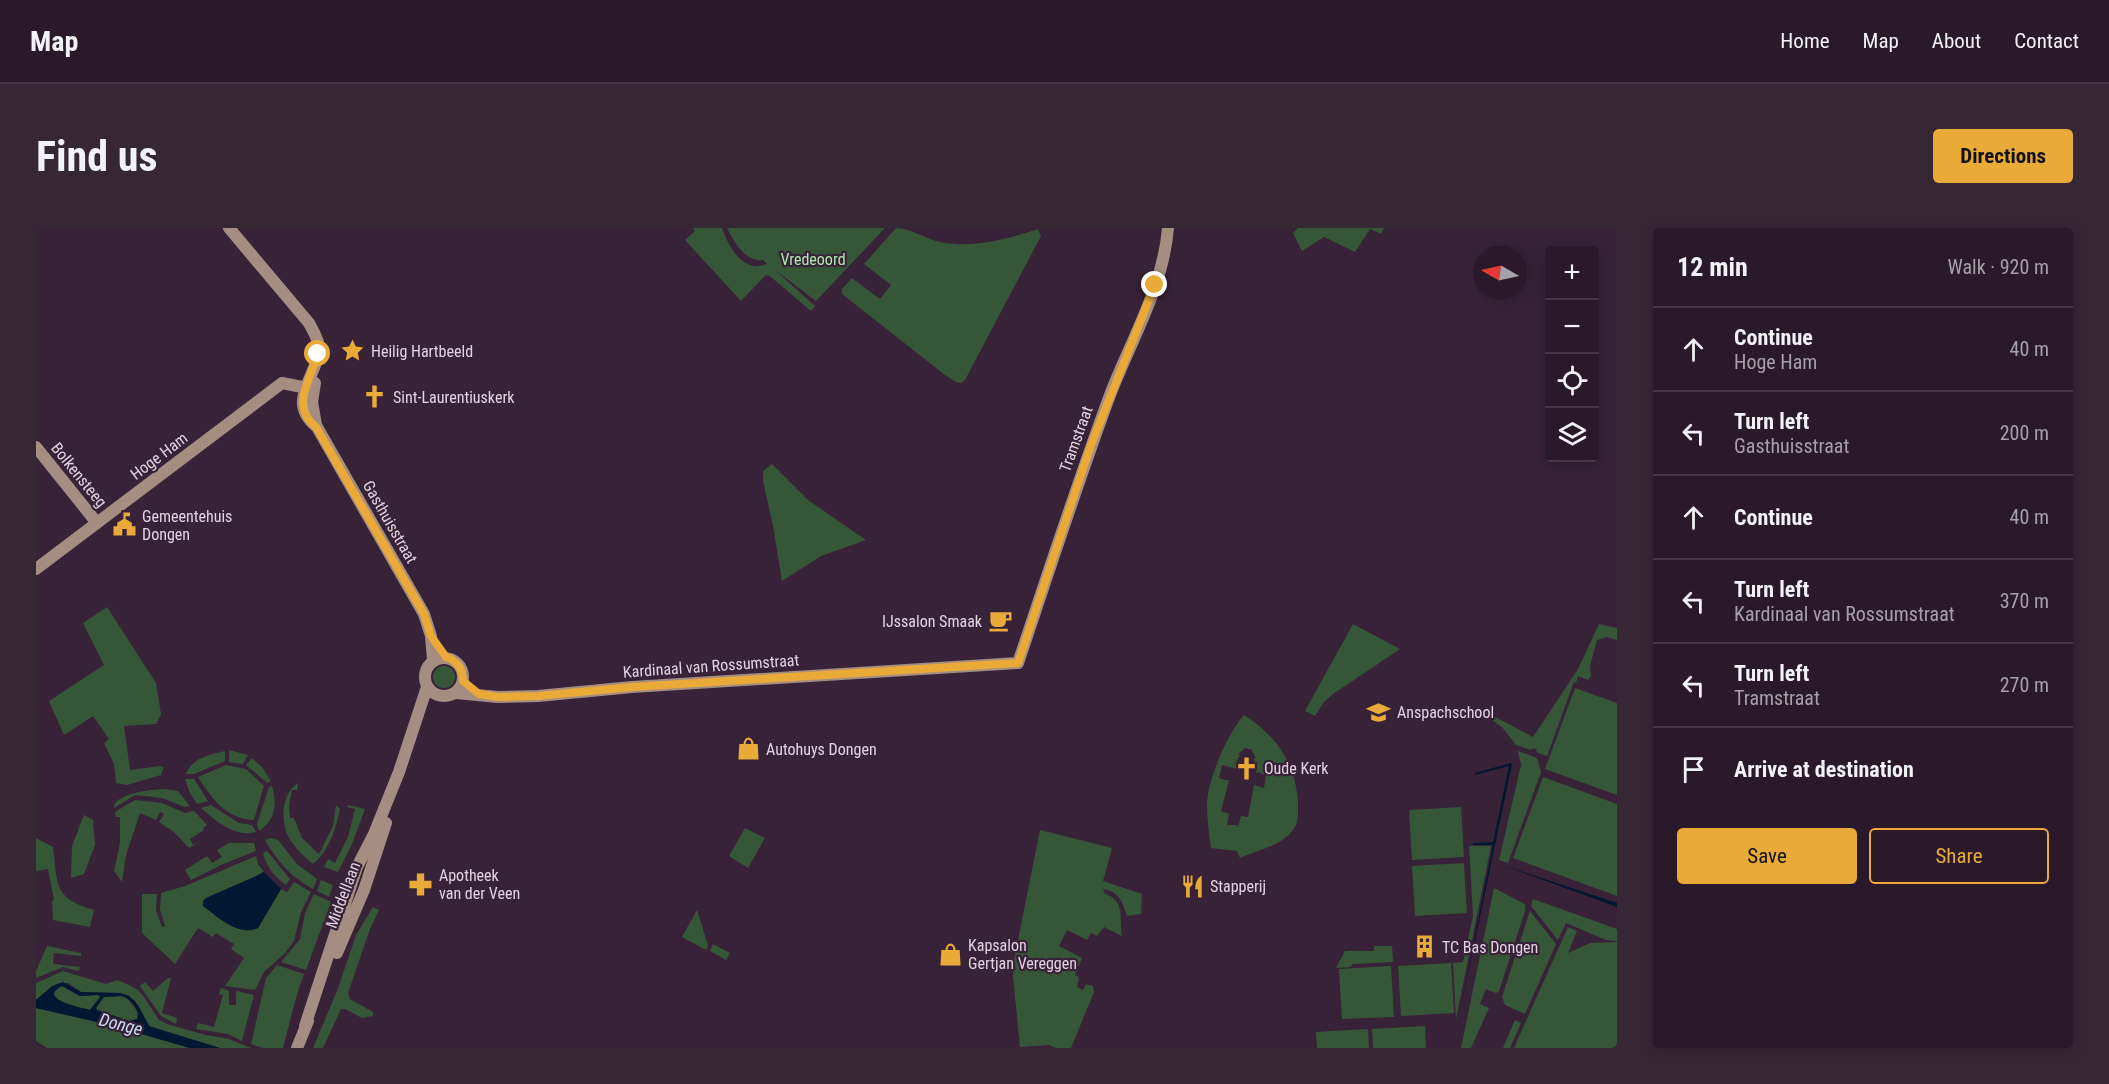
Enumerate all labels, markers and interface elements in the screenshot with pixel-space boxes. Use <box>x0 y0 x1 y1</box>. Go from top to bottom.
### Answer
text: Map <box>30 25 78 58</box>
text: Home <box>1780 29 1830 53</box>
text: Map <box>1863 29 1899 53</box>
text: About <box>1932 29 1981 53</box>
text: Contact <box>2014 29 2079 53</box>
button: Directions <box>1933 129 2073 183</box>
text: Find us <box>36 132 157 181</box>
north arrow <box>1473 246 1527 300</box>
map controls <box>1545 246 1599 462</box>
button: + <box>1545 246 1599 300</box>
park label: Vredeoord <box>780 250 846 269</box>
text: 12 min <box>1677 252 1748 282</box>
text: Walk · 920 m <box>1948 255 2049 279</box>
route end <box>1141 271 1167 297</box>
button: − <box>1545 300 1599 354</box>
text: Continue <box>1734 325 1813 350</box>
icon: ahead <box>1677 333 1710 366</box>
text: 40 m <box>2010 337 2049 361</box>
place icon: Heilig Hartbeeld <box>340 338 366 364</box>
route start <box>304 340 330 366</box>
place label: Heilig Hartbeeld <box>371 342 473 361</box>
text: Hoge Ham <box>1734 350 1817 374</box>
button: locate <box>1545 354 1599 408</box>
church icon: Sint-Laurentiuskerk <box>362 384 388 410</box>
place label: Sint-Laurentiuskerk <box>393 388 515 407</box>
street label: Tramstraat <box>1055 403 1097 475</box>
button: layers <box>1545 408 1599 462</box>
text: Turn left <box>1734 409 1809 434</box>
icon: left <box>1677 417 1710 450</box>
text: 200 m <box>2000 421 2049 445</box>
street label: Hoge Ham <box>127 428 191 484</box>
text: Gasthuisstraat <box>1734 434 1849 458</box>
street label: Bolkensteeg <box>47 439 111 511</box>
street label: Gasthuisstraat <box>359 477 421 567</box>
icon: ahead <box>1677 501 1710 534</box>
text: Continue <box>1734 505 1813 530</box>
text: 40 m <box>2010 505 2049 529</box>
place label: Gemeentehuis Dongen <box>142 507 232 544</box>
public building icon: Gemeentehuis Dongen <box>111 512 137 538</box>
text: Turn left <box>1734 577 1809 602</box>
icon: left <box>1677 585 1710 618</box>
text: 370 m <box>2000 589 2049 613</box>
text: Kardinaal van Rossumstraat <box>1734 602 1955 626</box>
cafe icon: IJssalon Smaak <box>987 608 1013 634</box>
place label: IJssalon Smaak <box>882 612 983 631</box>
street label: Kardinaal van Rossumstraat <box>622 650 800 682</box>
text: Turn left <box>1734 661 1809 686</box>
icon: left <box>1677 669 1710 702</box>
text: 270 m <box>2000 673 2049 697</box>
text: Tramstraat <box>1734 686 1820 710</box>
school or university icon: Anspachschool <box>1366 699 1392 725</box>
place label: Anspachschool <box>1397 703 1494 722</box>
shop icon: Autohuys Dongen <box>735 736 761 762</box>
place label: Autohuys Dongen <box>766 740 877 759</box>
icon: arrive <box>1677 753 1710 786</box>
church icon: Oude Kerk <box>1233 755 1259 781</box>
text: Arrive at destination <box>1734 757 1914 782</box>
place label: Oude Kerk <box>1264 759 1329 778</box>
button: Save <box>1677 828 1857 884</box>
button: Share <box>1869 828 2049 884</box>
street label: Middellaan <box>322 859 364 931</box>
place label: Apotheek van der Veen <box>439 866 520 903</box>
pharmacy icon: Apotheek van der Veen <box>408 871 434 897</box>
restaurant icon: Stapperij <box>1179 873 1205 899</box>
place label: Stapperij <box>1210 877 1266 896</box>
building icon: TC Bas Dongen <box>1411 934 1437 960</box>
place label: Kapsalon Gertjan Vereggen <box>968 936 1077 973</box>
place label: TC Bas Dongen <box>1442 938 1538 957</box>
shop icon: Kapsalon Gertjan Vereggen <box>937 941 963 967</box>
water label: Donge <box>97 1008 145 1040</box>

